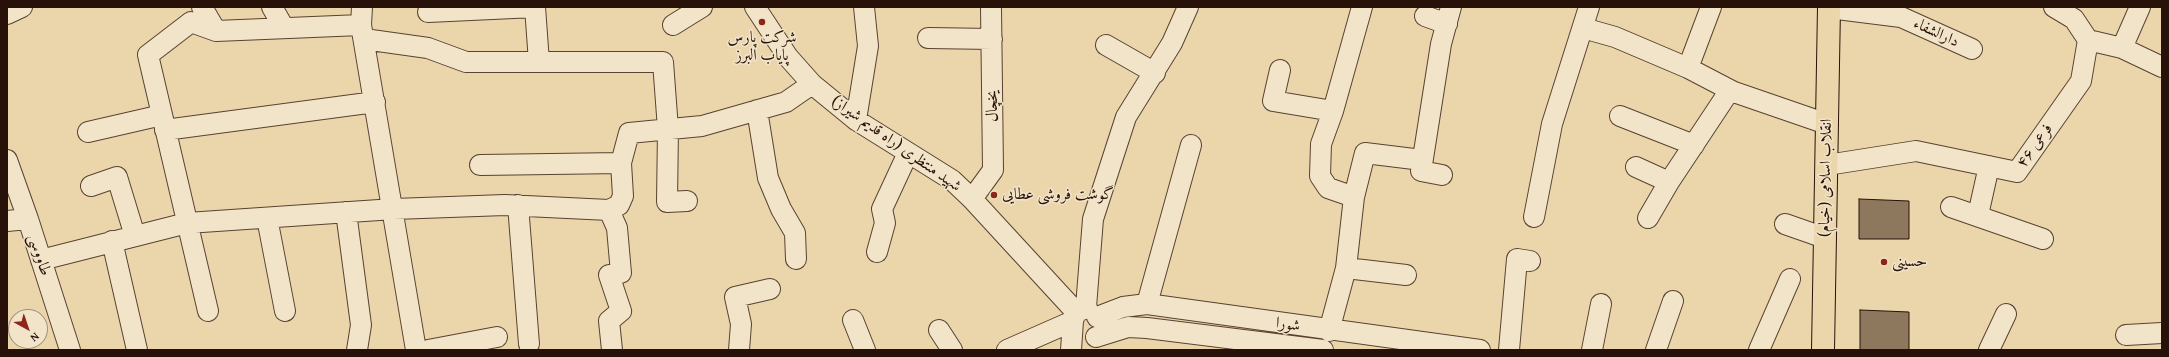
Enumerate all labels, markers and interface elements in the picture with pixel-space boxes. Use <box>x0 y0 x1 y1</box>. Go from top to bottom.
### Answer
street label: دارالشفاء <box>1910 14 1962 52</box>
marker: شرکت پارس پایاب البرز <box>757 17 767 27</box>
place label: شرکت پارس پایاب البرز <box>727 28 797 66</box>
street label: یخچال <box>983 90 1003 122</box>
street label: شهید منتظری (راه قدیم شیراز) <box>827 92 965 196</box>
street label: انقلاب اسلامی (خیام) <box>1815 119 1837 237</box>
street label: فرعی ۴۶ <box>2013 120 2057 172</box>
place label: گوشت فروشی عطایی <box>1002 185 1114 205</box>
marker: گوشت فروشی عطایی <box>989 190 999 200</box>
street label: طاووسی <box>23 232 55 278</box>
place label: حسینی <box>1892 252 1927 272</box>
marker: حسینی <box>1879 257 1889 267</box>
north arrow <box>8 309 48 349</box>
street label: شورا <box>1275 314 1301 336</box>
text: N <box>27 329 43 346</box>

